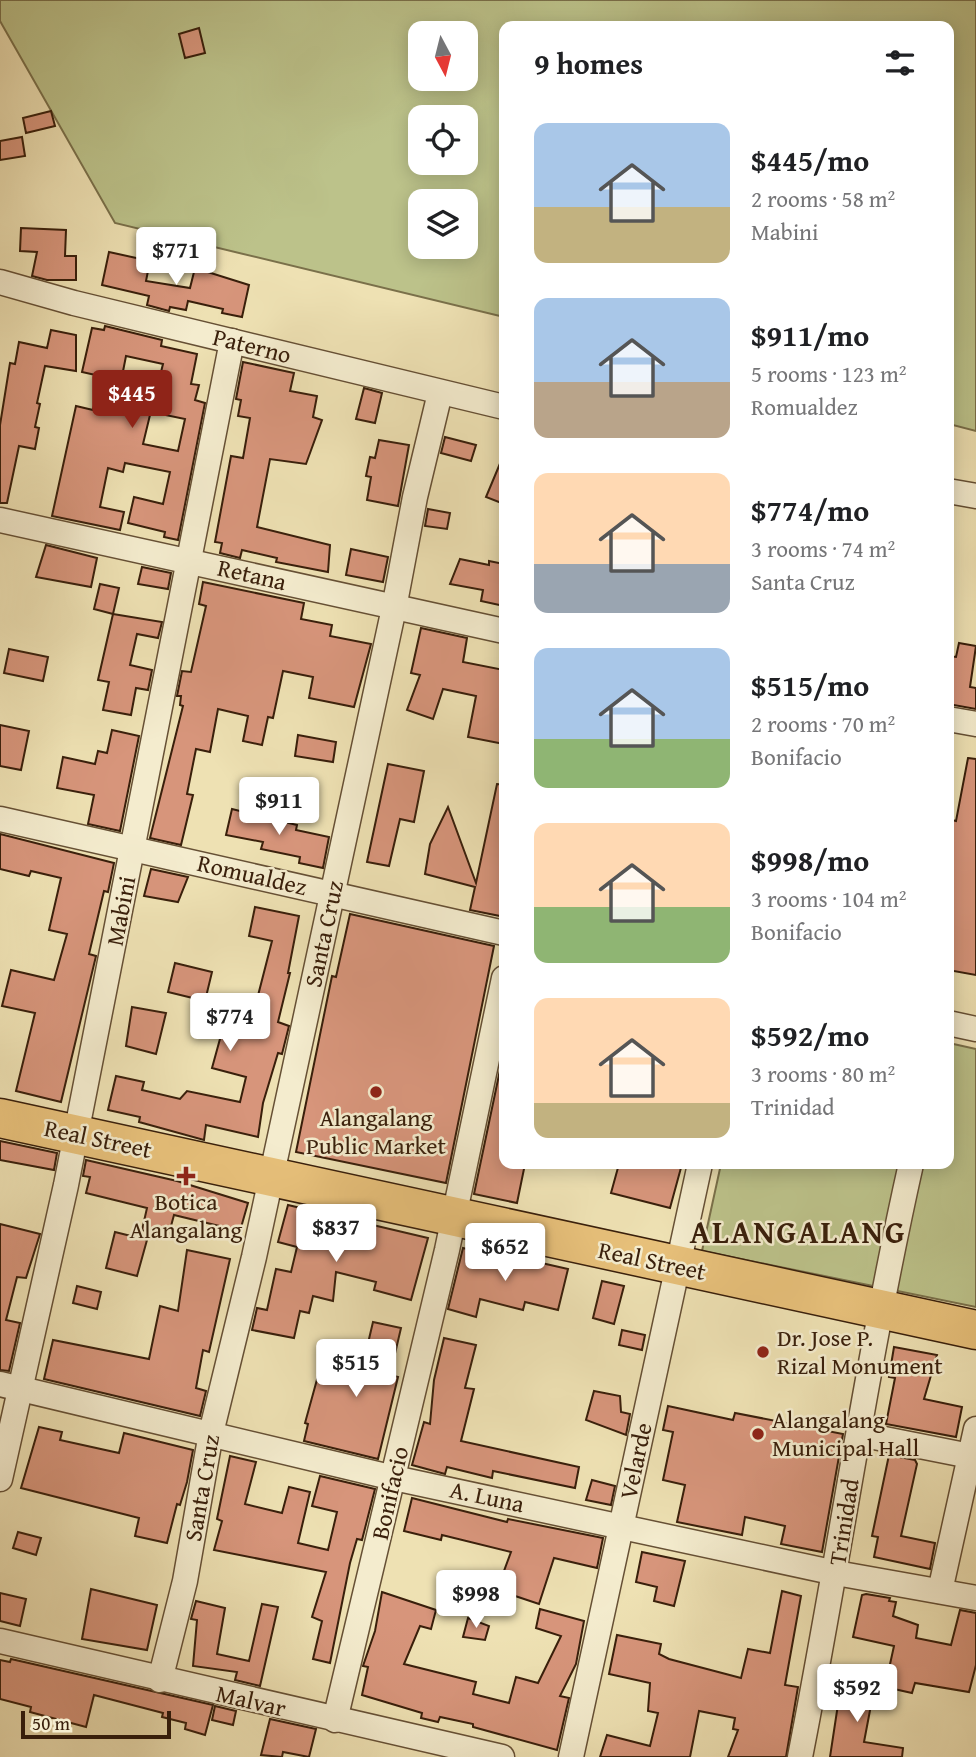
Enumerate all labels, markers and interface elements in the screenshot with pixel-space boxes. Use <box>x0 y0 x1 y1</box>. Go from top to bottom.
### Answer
north arrow <box>408 21 478 91</box>
map controls <box>408 21 478 259</box>
text: 9 homes <box>534 41 643 85</box>
icon: filters <box>881 44 919 82</box>
button: locate <box>408 105 478 175</box>
text: $445/mo <box>751 138 869 182</box>
icon: home <box>590 151 674 235</box>
text: 2 rooms · 58 m² <box>751 182 895 215</box>
button: layers <box>408 189 478 259</box>
text: Mabini <box>751 215 818 248</box>
pin: $771 <box>135 228 217 287</box>
text: $771 <box>152 233 200 266</box>
text: $911/mo <box>751 313 869 357</box>
street label: Paterno <box>209 319 295 372</box>
icon: home <box>590 326 674 410</box>
text: 5 rooms · 123 m² <box>751 357 906 390</box>
pin: $445 <box>91 370 173 430</box>
text: $445 <box>108 376 156 409</box>
text: Romualdez <box>751 390 858 423</box>
text: $774/mo <box>751 488 869 532</box>
icon: home <box>590 501 674 585</box>
text: 3 rooms · 74 m² <box>751 532 895 565</box>
street label: Retana <box>214 550 291 600</box>
text: Santa Cruz <box>751 565 855 598</box>
text: $515/mo <box>751 663 869 707</box>
icon: home <box>590 676 674 760</box>
text: 2 rooms · 70 m² <box>751 707 895 740</box>
text: Bonifacio <box>751 740 842 773</box>
pin: $911 <box>238 778 320 837</box>
text: $911 <box>255 783 303 816</box>
text: $998/mo <box>751 838 869 882</box>
street label: Romualdez <box>194 845 310 904</box>
icon: home <box>590 851 674 935</box>
street label: Mabini <box>97 873 144 949</box>
street label: Santa Cruz <box>295 877 352 990</box>
text: 3 rooms · 104 m² <box>751 882 906 915</box>
text: Bonifacio <box>751 915 842 948</box>
pin: $774 <box>189 993 271 1053</box>
text: $774 <box>206 999 254 1032</box>
text: $592/mo <box>751 1013 869 1057</box>
icon: home <box>590 1026 674 1110</box>
text: 3 rooms · 80 m² <box>751 1057 895 1090</box>
marker: Alangalang Public Market <box>368 1084 384 1100</box>
text: Trinidad <box>751 1090 835 1123</box>
place label: Alangalang Public Market <box>306 1100 447 1163</box>
street label: Real Street <box>41 1110 156 1167</box>
marker: Botica Alangalang <box>178 1168 194 1184</box>
place label: Botica Alangalang <box>130 1184 243 1247</box>
pin: $837 <box>295 1204 377 1264</box>
district label: ALANGALANG <box>690 1208 906 1255</box>
text: $837 <box>312 1210 360 1243</box>
pin: $652 <box>464 1224 546 1283</box>
text: $652 <box>481 1229 529 1262</box>
street label: Real Street <box>595 1232 710 1289</box>
place label: Dr. Jose P. Rizal Monument <box>777 1320 943 1383</box>
pin: $515 <box>315 1340 397 1399</box>
marker: Dr. Jose P. Rizal Monument <box>755 1344 771 1360</box>
text: $515 <box>332 1345 380 1378</box>
place label: Alangalang Municipal Hall <box>772 1402 920 1465</box>
street label: Velarde <box>610 1419 661 1502</box>
marker: Alangalang Municipal Hall <box>750 1426 766 1442</box>
street label: Santa Cruz <box>175 1432 228 1544</box>
street label: Bonifacio <box>362 1443 417 1543</box>
street label: A. Luna <box>447 1472 528 1522</box>
street label: Trinidad <box>819 1476 868 1568</box>
pin: $998 <box>435 1570 517 1630</box>
text: $998 <box>452 1576 500 1609</box>
pin: $592 <box>816 1664 898 1724</box>
text: $592 <box>833 1670 881 1703</box>
street label: Malvar <box>213 1676 289 1726</box>
scale bar <box>21 1708 172 1740</box>
text: 50 m <box>32 1709 70 1737</box>

